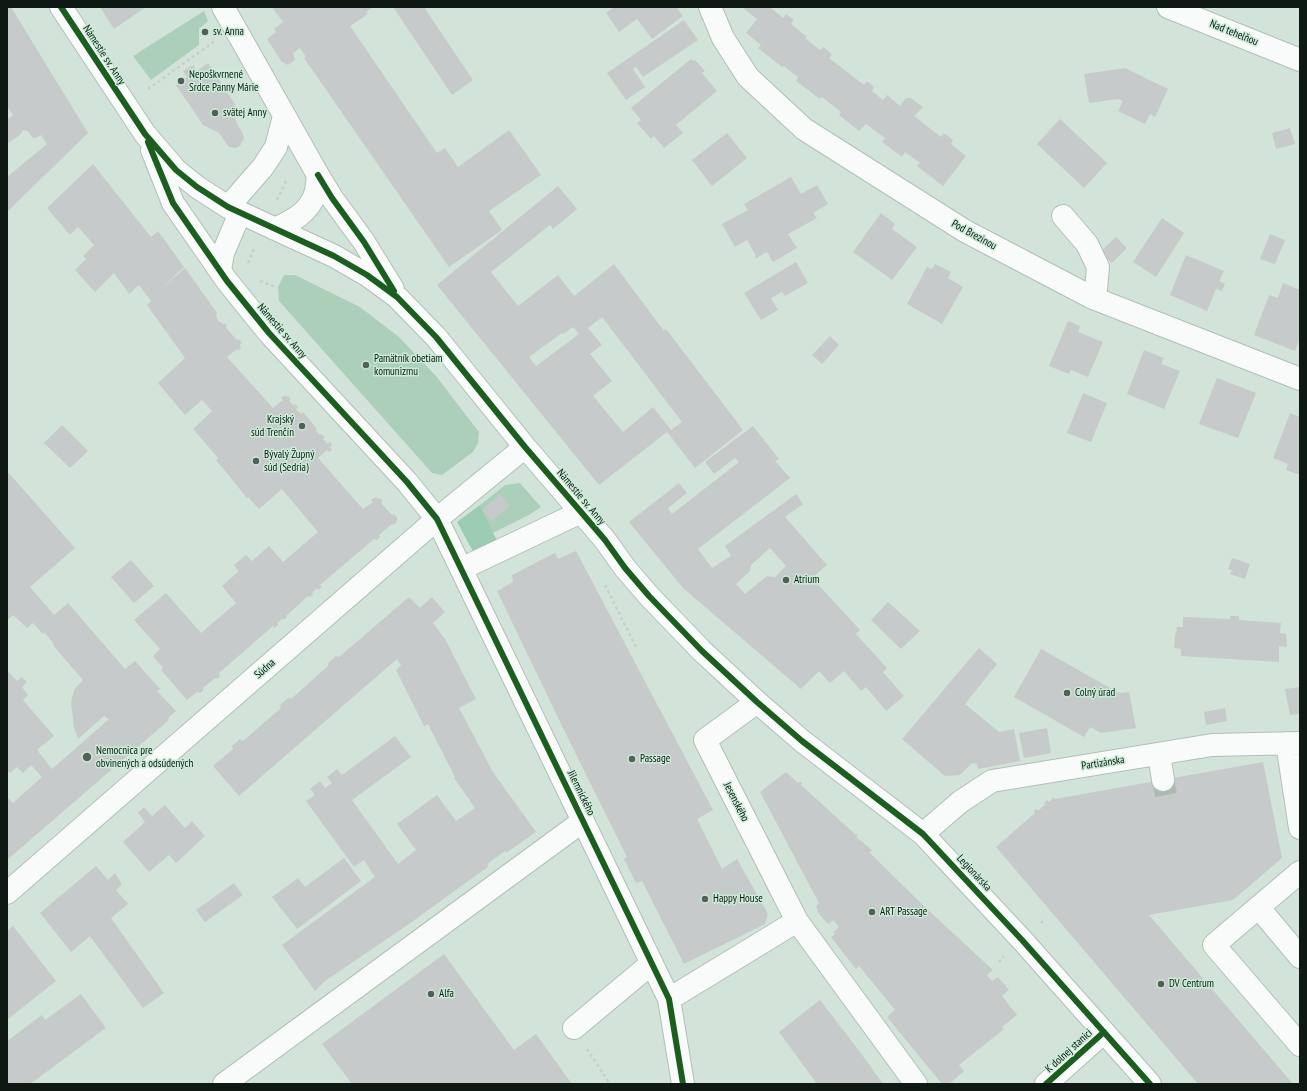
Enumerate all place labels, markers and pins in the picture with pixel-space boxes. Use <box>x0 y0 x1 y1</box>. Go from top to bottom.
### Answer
place label: sv. Anna <box>213 25 244 39</box>
marker: sv. Anna <box>200 27 210 37</box>
place label: Nepoškvrnené Srdce Panny Márie <box>189 68 259 94</box>
marker: Nepoškvrnené Srdce Panny Márie <box>176 76 186 86</box>
place label: svätej Anny <box>223 106 267 120</box>
marker: svätej Anny <box>210 108 220 118</box>
place label: Pamätník obetiam komunizmu <box>374 352 443 378</box>
marker: Pamätník obetiam komunizmu <box>361 360 371 370</box>
place label: Krajský súd Trenčín <box>251 413 294 439</box>
marker: Krajský súd Trenčín <box>297 421 307 431</box>
place label: Bývalý Župný súd (Sedria) <box>264 448 314 474</box>
marker: Bývalý Župný súd (Sedria) <box>251 456 261 466</box>
place label: Atrium <box>794 573 819 587</box>
marker: Atrium <box>781 575 791 585</box>
place label: Colný úrad <box>1075 686 1115 700</box>
marker: Colný úrad <box>1062 688 1072 698</box>
place label: Nemocnica pre obvinených a odsúdených <box>96 744 193 770</box>
marker: Nemocnica pre obvinených a odsúdených <box>81 751 93 763</box>
place label: Passage <box>640 752 670 766</box>
marker: Passage <box>627 754 637 764</box>
place label: Happy House <box>713 892 763 906</box>
marker: Happy House <box>700 894 710 904</box>
place label: ART Passage <box>880 905 927 919</box>
marker: ART Passage <box>867 907 877 917</box>
place label: DV Centrum <box>1169 977 1214 991</box>
marker: DV Centrum <box>1156 979 1166 989</box>
place label: Alfa <box>439 987 454 1001</box>
marker: Alfa <box>426 989 436 999</box>

